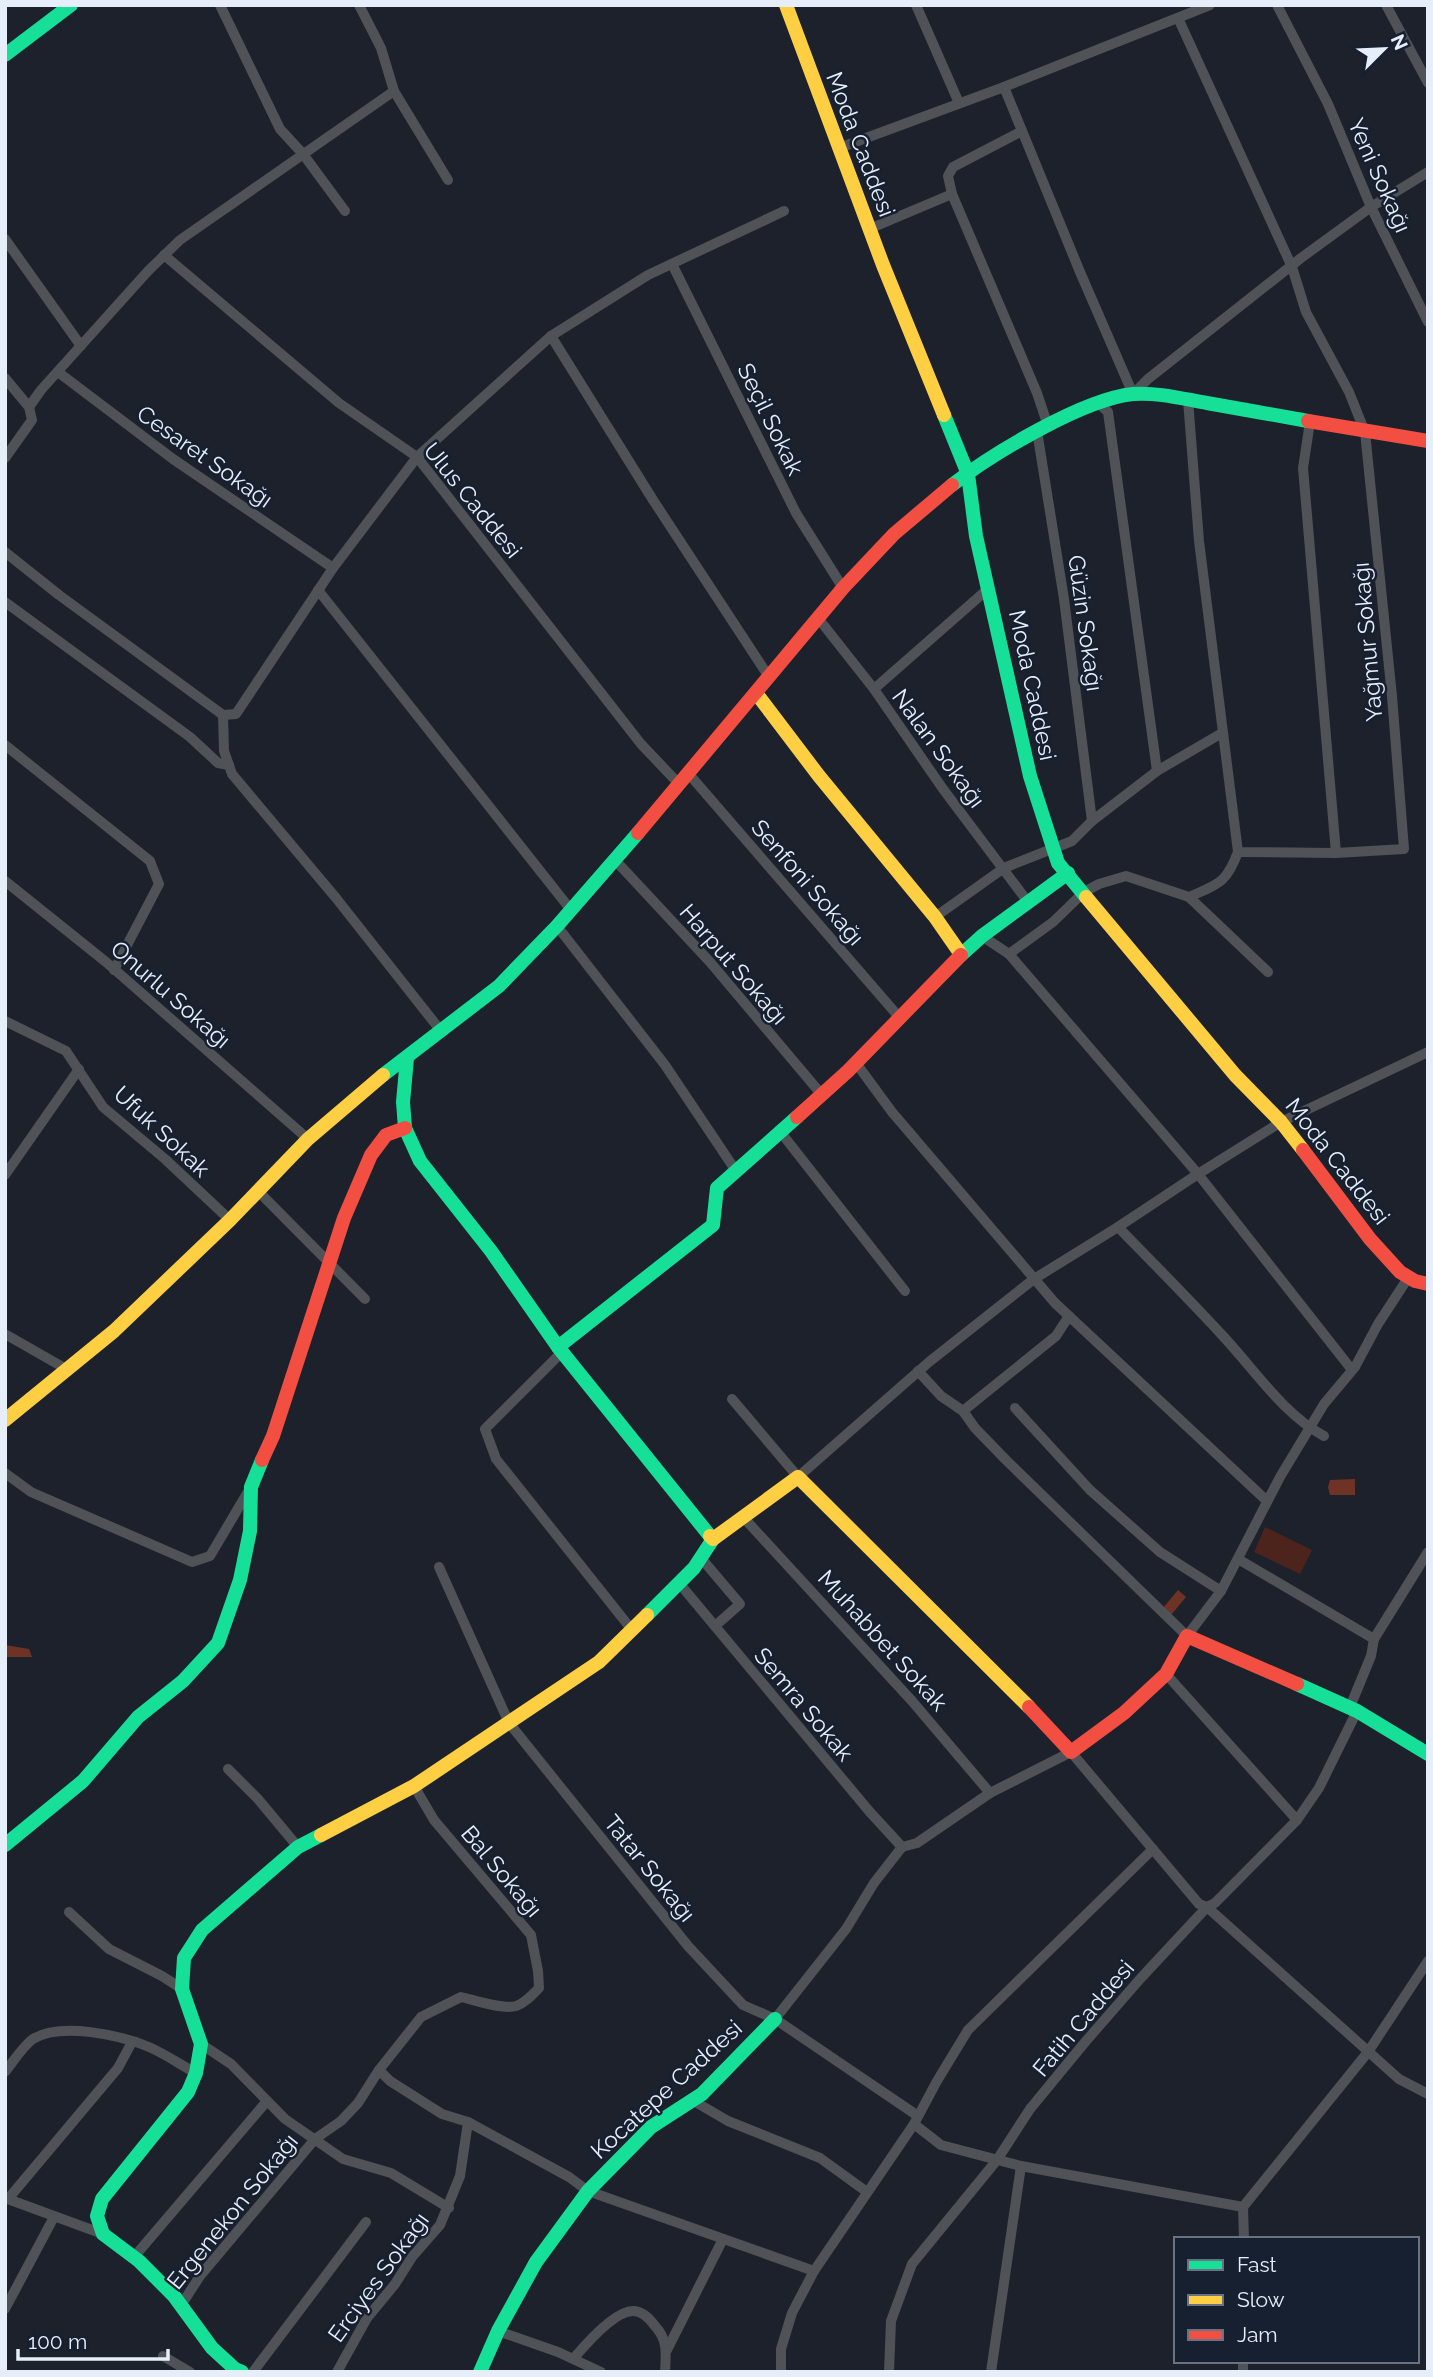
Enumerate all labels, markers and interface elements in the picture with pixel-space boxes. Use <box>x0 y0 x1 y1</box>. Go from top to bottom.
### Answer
north arrow <box>1349 14 1419 84</box>
text: N <box>1387 31 1413 53</box>
street label: Moda Caddesi <box>821 68 901 220</box>
street label: Yeni Sokağı <box>1343 114 1417 236</box>
street label: Seçil Sokak <box>732 359 810 479</box>
street label: Cesaret Sokağı <box>132 399 278 513</box>
street label: Ulus Caddesi <box>418 437 528 563</box>
street label: Güzin Sokağı <box>1063 553 1109 693</box>
street label: Yağmur Sokağı <box>1347 561 1387 723</box>
street label: Moda Caddesi <box>1004 607 1062 763</box>
street label: Nalan Sokağı <box>887 684 991 812</box>
street label: Senfoni Sokağı <box>746 814 870 950</box>
street label: Harput Sokağı <box>674 898 794 1030</box>
street label: Onurlu Sokağı <box>106 935 236 1053</box>
street label: Ufuk Sokak <box>109 1080 215 1182</box>
street label: Moda Caddesi <box>1280 1092 1396 1230</box>
street label: Muhabbet Sokak <box>813 1564 953 1716</box>
street label: Semra Sokak <box>749 1642 859 1766</box>
street label: Tatar Sokağı <box>599 1809 701 1927</box>
street label: Bal Sokağı <box>456 1820 548 1922</box>
street label: Fatih Caddesi <box>1027 1955 1139 2081</box>
street label: Kocatepe Caddesi <box>585 2014 747 2164</box>
street label: Ergenekon Sokağı <box>161 2128 303 2294</box>
street label: Erciyes Sokağı <box>322 2207 434 2347</box>
legend <box>1174 2237 1419 2363</box>
text: Fast <box>1237 2252 1277 2277</box>
text: Slow <box>1237 2287 1285 2312</box>
scale bar <box>18 2318 168 2362</box>
text: Jam <box>1237 2322 1278 2347</box>
text: 100 m <box>28 2329 87 2354</box>

